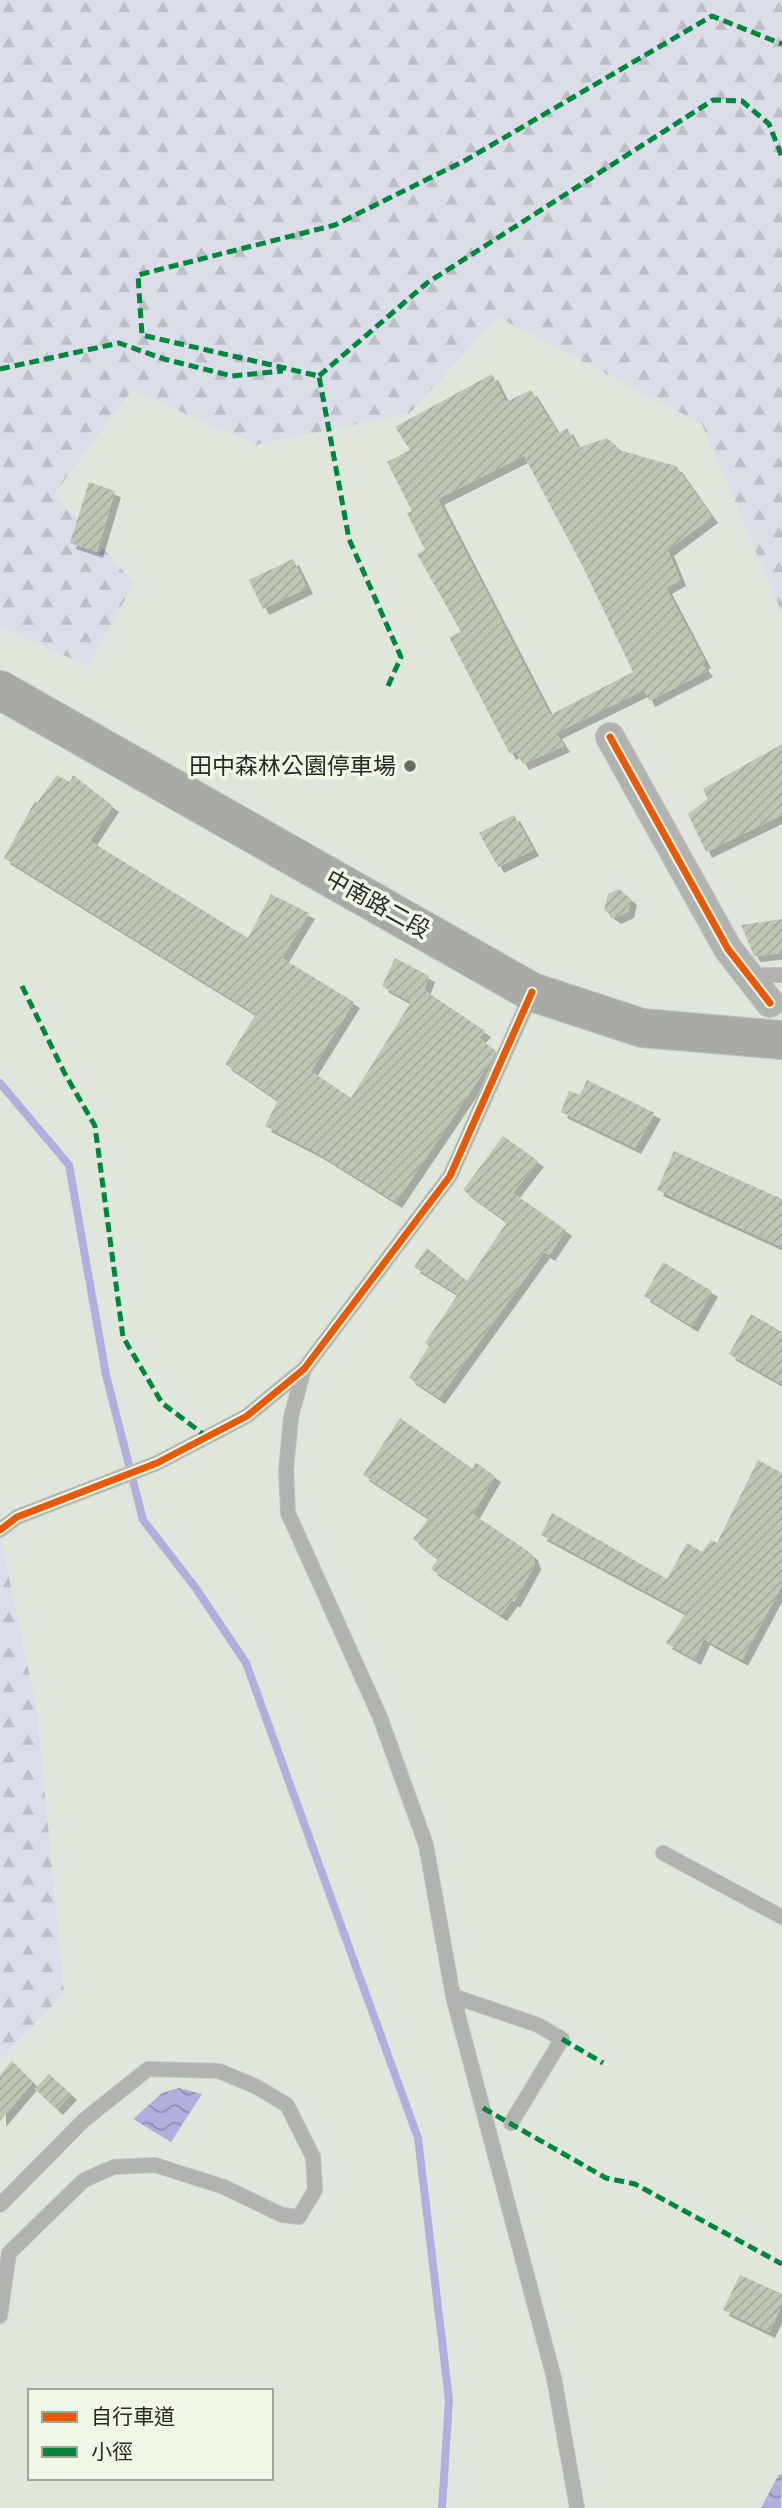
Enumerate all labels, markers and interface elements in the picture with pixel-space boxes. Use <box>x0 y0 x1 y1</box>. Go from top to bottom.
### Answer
place label: 田中森林公園停車場 <box>189 751 396 779</box>
marker: 田中森林公園停車場 <box>402 758 418 774</box>
street label: 中南路二段 <box>321 863 436 943</box>
legend <box>28 2389 273 2480</box>
text: 自行車道 <box>91 2403 175 2428</box>
text: 小徑 <box>91 2438 133 2463</box>

